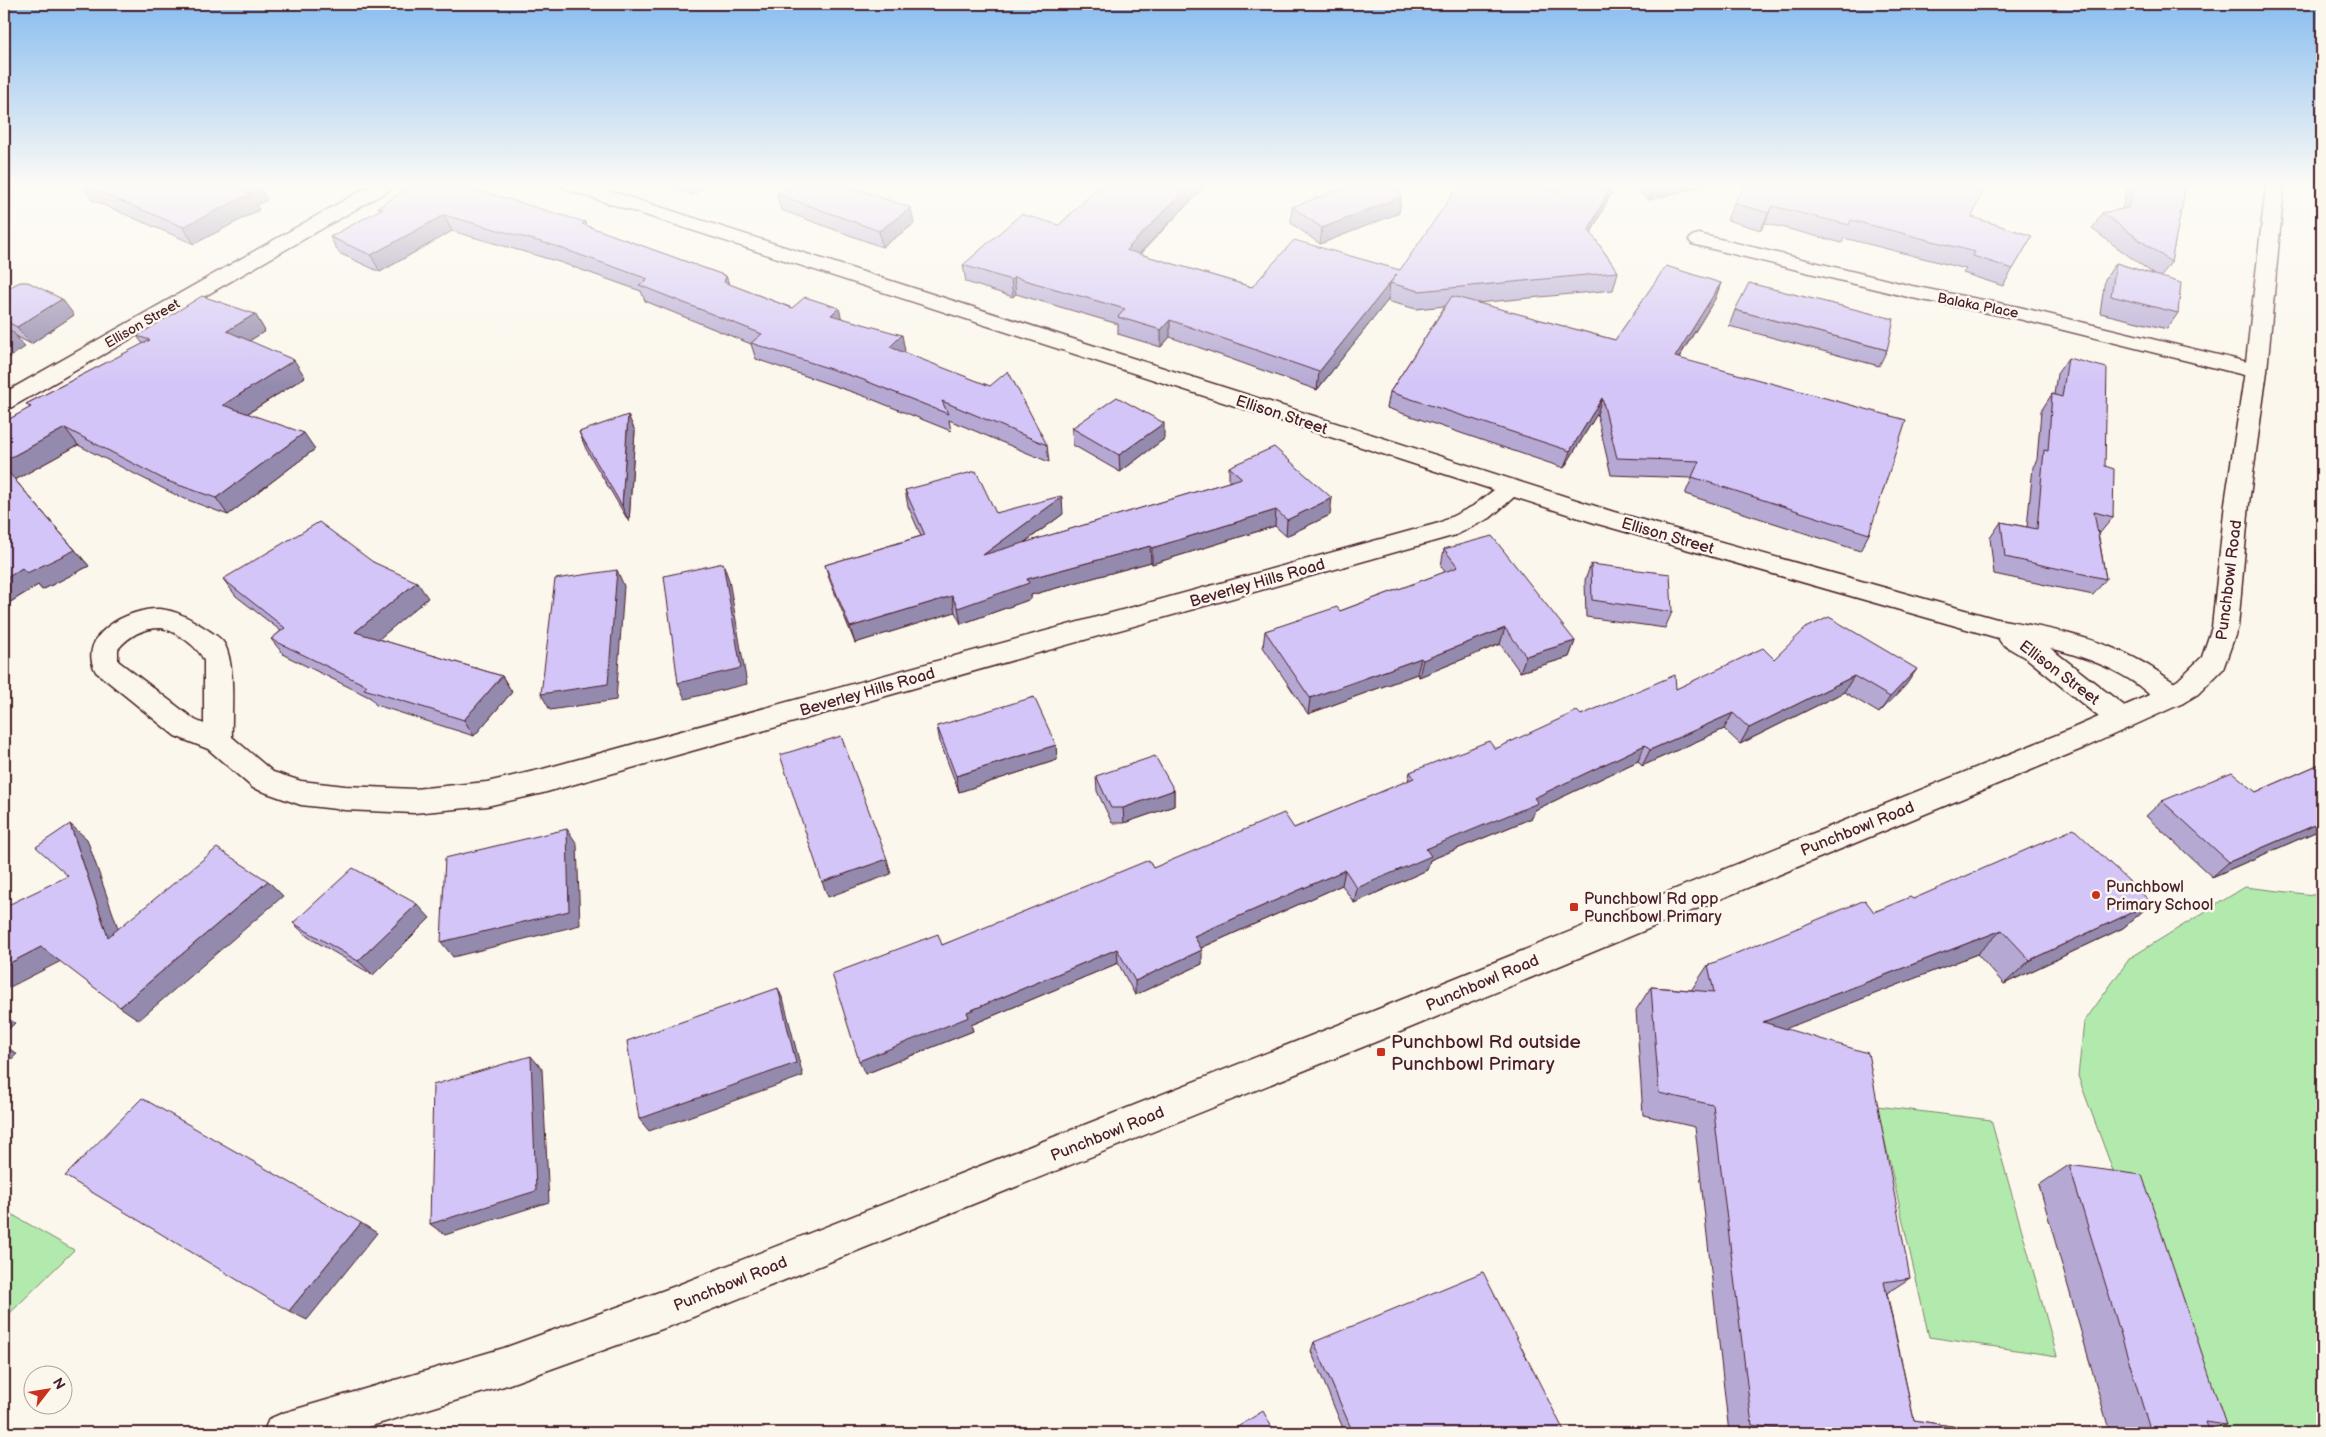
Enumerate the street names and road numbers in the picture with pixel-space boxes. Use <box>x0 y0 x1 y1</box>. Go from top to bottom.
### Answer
street label: Balaka Place <box>1936 289 2020 322</box>
street label: Ellison Street <box>102 295 183 352</box>
street label: Ellison Street <box>1233 392 1330 439</box>
street label: Ellison Street <box>1619 514 1716 559</box>
street label: Punchbowl Road <box>2213 519 2246 641</box>
street label: Beverley Hills Road <box>1188 555 1327 612</box>
street label: Ellison Street <box>2015 637 2103 710</box>
street label: Beverley Hills Road <box>798 664 937 721</box>
street label: Punchbowl Road <box>1798 798 1917 861</box>
street label: Punchbowl Road <box>1423 951 1542 1016</box>
street label: Punchbowl Road <box>1048 1103 1167 1166</box>
street label: Punchbowl Road <box>671 1253 790 1316</box>

